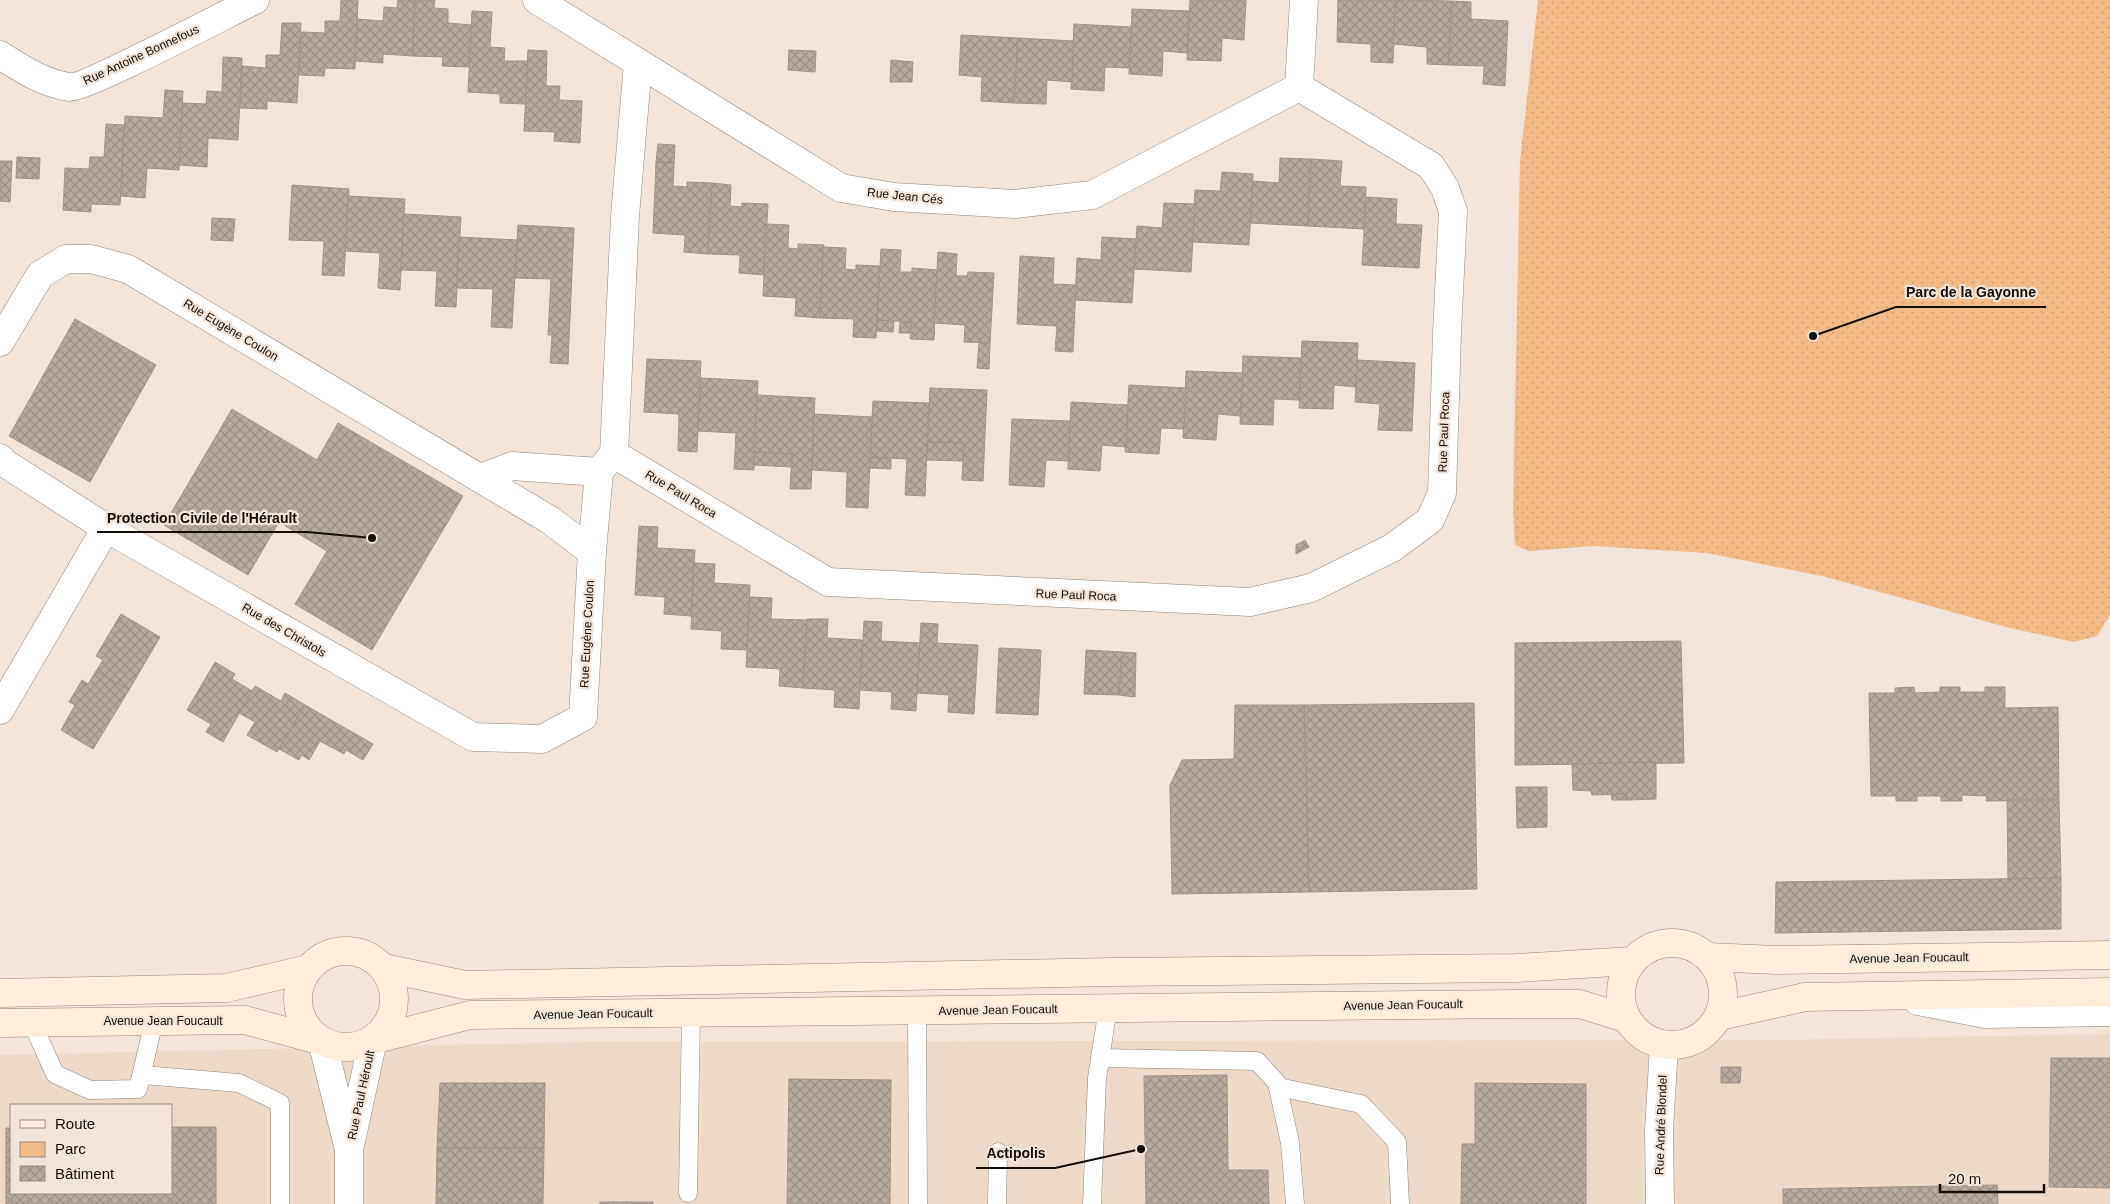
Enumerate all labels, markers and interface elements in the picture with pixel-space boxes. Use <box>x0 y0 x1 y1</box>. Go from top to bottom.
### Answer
street label: Rue Antoine Bonnefous <box>81 22 201 88</box>
street label: Rue Jean Cés <box>866 185 944 207</box>
callout: Parc de la Gayonne <box>1896 278 2046 307</box>
text: Parc de la Gayonne <box>1906 284 2036 300</box>
street label: Rue Eugène Coulon <box>181 296 281 364</box>
street label: Rue Paul Roca <box>1436 391 1452 473</box>
street label: Rue Paul Roca <box>643 467 719 521</box>
callout: Protection Civile de l'Hérault <box>97 503 307 532</box>
text: Protection Civile de l'Hérault <box>107 510 297 526</box>
street label: Rue Eugène Coulon <box>577 580 597 688</box>
street label: Rue Paul Roca <box>1035 587 1117 603</box>
street label: Rue des Christols <box>239 600 329 660</box>
street label: Avenue Jean Foucault <box>1849 950 1969 966</box>
street label: Avenue Jean Foucault <box>1343 997 1463 1013</box>
street label: Avenue Jean Foucault <box>938 1002 1058 1018</box>
street label: Avenue Jean Foucault <box>533 1006 653 1022</box>
street label: Avenue Jean Foucault <box>103 1014 223 1028</box>
street label: Rue Paul Héroult <box>345 1048 377 1141</box>
street label: Rue André Blondel <box>1652 1075 1670 1175</box>
legend <box>10 1104 172 1194</box>
text: Route <box>55 1115 95 1132</box>
callout: Actipolis <box>976 1139 1055 1168</box>
text: Parc <box>55 1140 86 1157</box>
text: Actipolis <box>986 1145 1046 1161</box>
scale bar <box>1940 1162 2044 1194</box>
text: Bâtiment <box>55 1165 115 1182</box>
text: 20 m <box>1948 1170 1981 1187</box>

